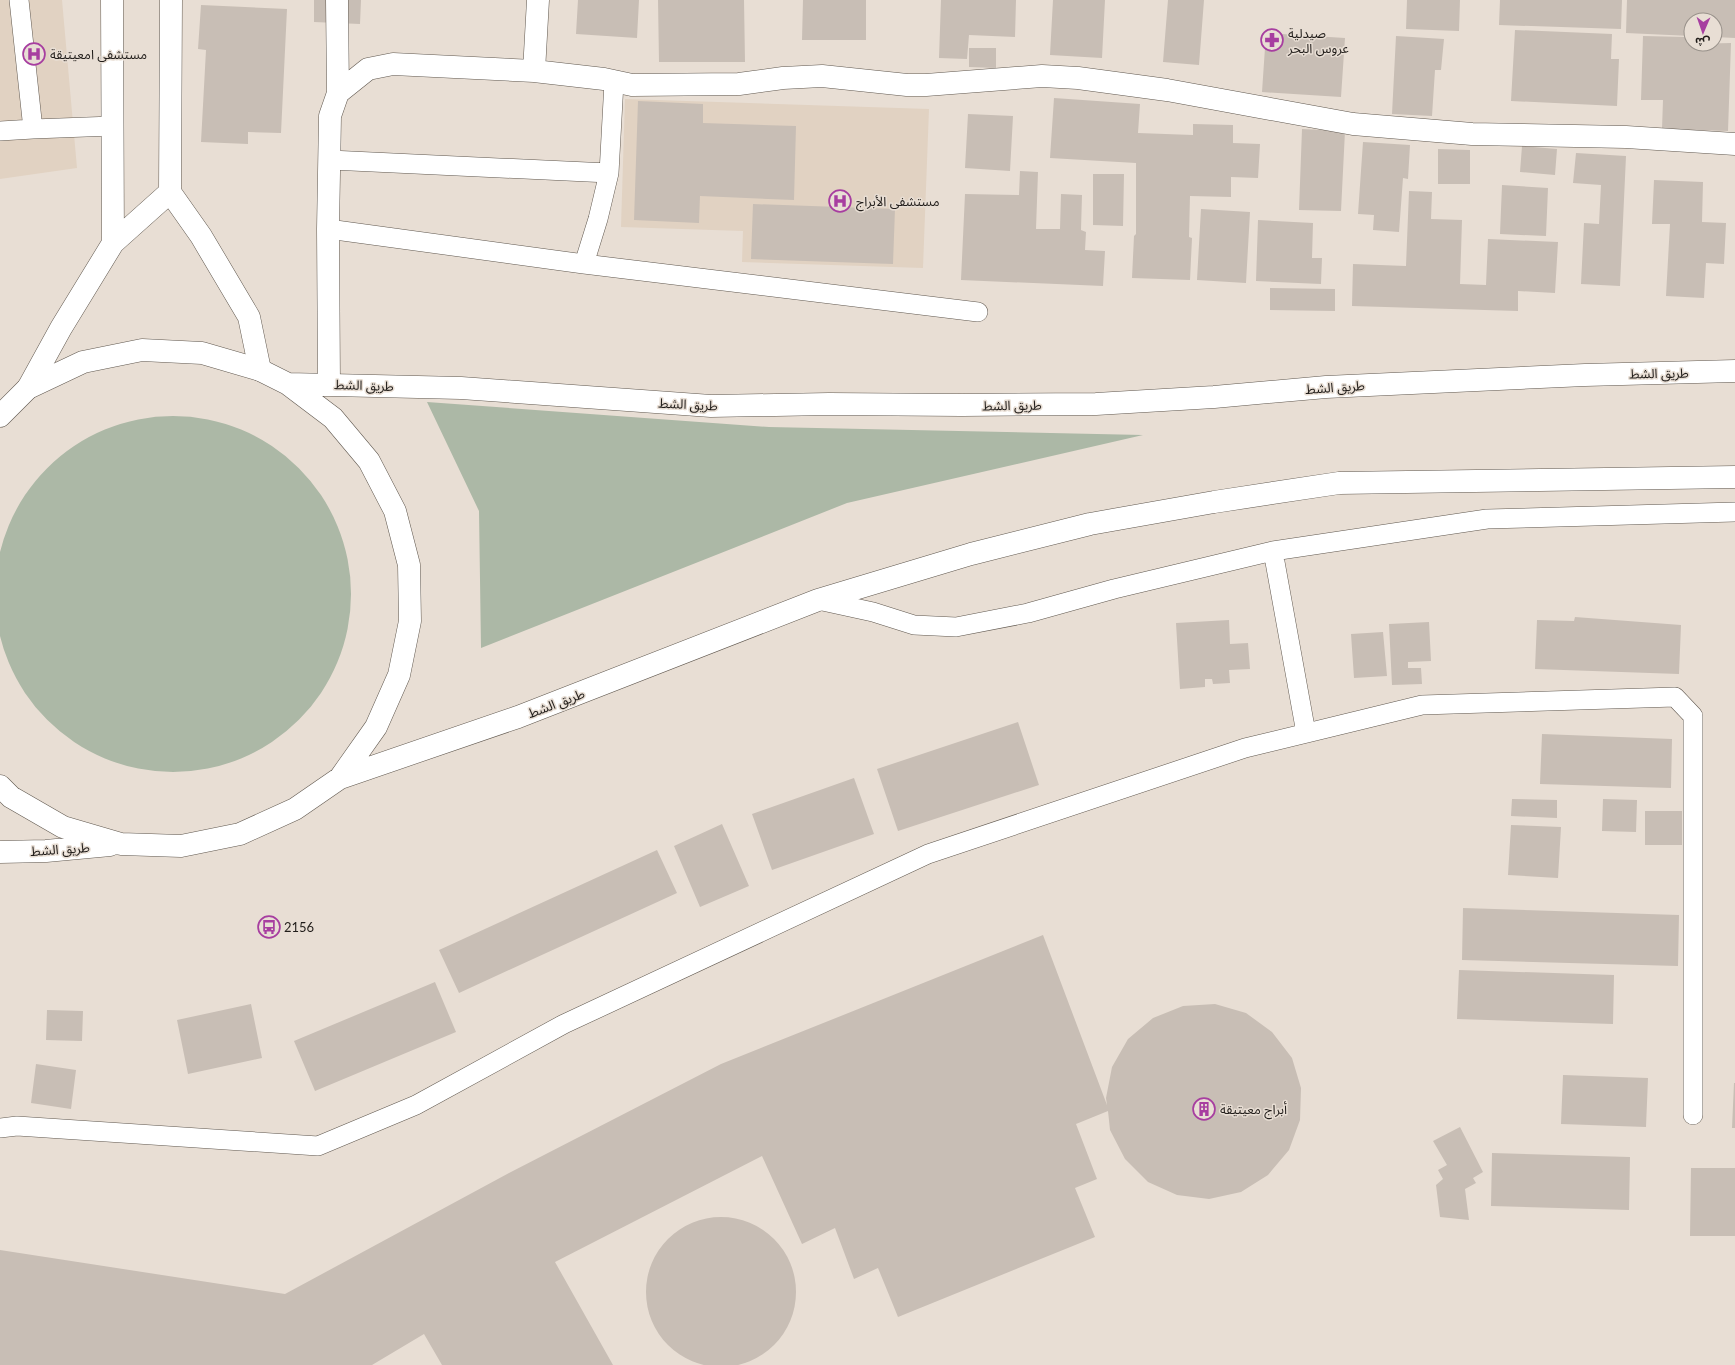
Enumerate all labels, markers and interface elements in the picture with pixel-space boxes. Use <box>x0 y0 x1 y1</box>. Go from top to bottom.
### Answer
north arrow <box>1683 12 1723 52</box>
place label: صيدلية عروس البحر <box>1287 25 1349 57</box>
pharmacy icon: صيدلية عروس البحر <box>1259 27 1285 53</box>
text: ش <box>1695 35 1710 49</box>
hospital icon: مستشفى امعيتيقة <box>21 41 47 67</box>
place label: مستشفى امعيتيقة <box>50 46 147 63</box>
hospital icon: مستشفى الأبراج <box>827 188 853 214</box>
place label: مستشفى الأبراج <box>856 193 940 212</box>
street label: طريق الشط <box>1629 364 1689 383</box>
street label: طريق الشط <box>334 376 394 395</box>
street label: طريق الشط <box>1305 377 1366 398</box>
street label: طريق الشط <box>658 394 718 415</box>
street label: طريق الشط <box>982 396 1042 415</box>
street label: طريق الشط <box>525 685 587 722</box>
street label: طريق الشط <box>30 839 91 860</box>
bus stop icon: 2156 <box>256 914 282 940</box>
place label: 2156 <box>284 919 314 935</box>
building icon: أبراج معيتيقة <box>1191 1096 1217 1122</box>
place label: أبراج معيتيقة <box>1220 1101 1287 1120</box>

